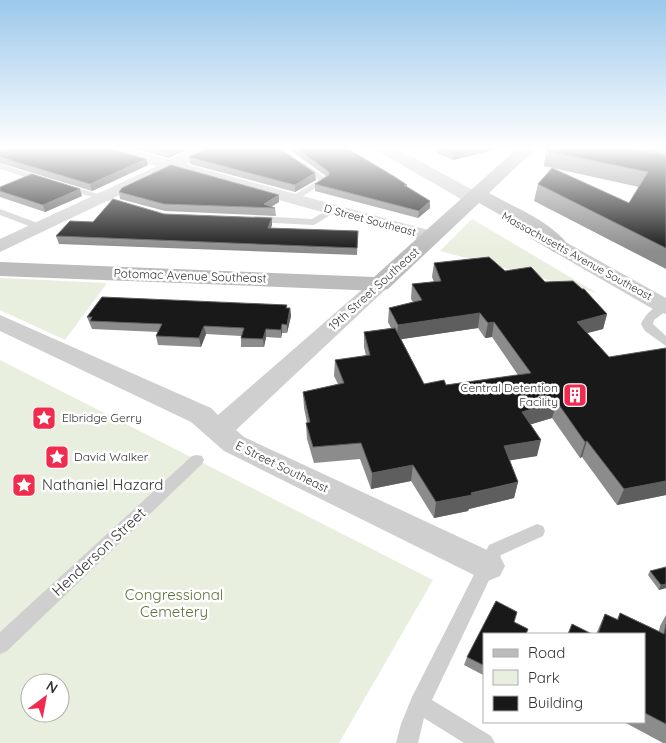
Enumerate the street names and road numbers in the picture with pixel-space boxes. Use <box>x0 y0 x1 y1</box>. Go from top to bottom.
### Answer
street label: D Street Southeast <box>322 201 418 239</box>
street label: Massachusetts Avenue Southeast <box>499 209 655 303</box>
street label: 19th Street Southeast <box>325 244 422 333</box>
street label: Potomac Avenue Southeast <box>113 265 267 286</box>
street label: E Street Southeast <box>233 438 331 496</box>
street label: Henderson Street <box>48 503 149 600</box>

